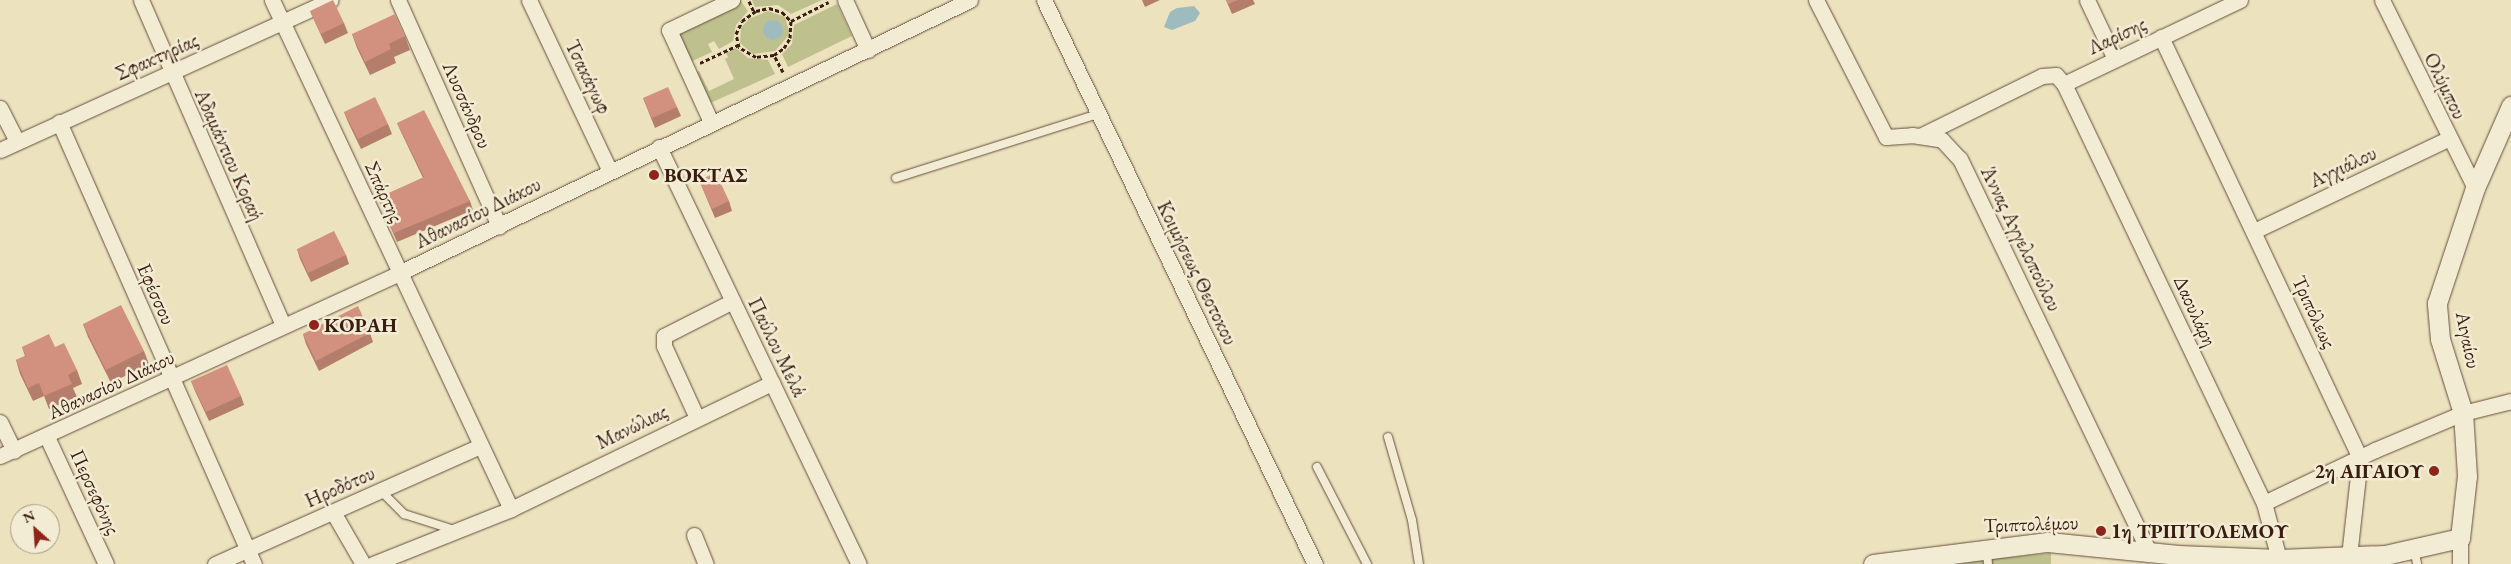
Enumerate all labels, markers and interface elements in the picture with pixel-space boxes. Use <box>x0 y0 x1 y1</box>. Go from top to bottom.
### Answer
street label: Λαρίσης <box>2084 12 2150 60</box>
street label: Σφακτηρίας <box>112 28 202 86</box>
street label: Τσακάγωφ <box>560 36 616 118</box>
street label: Ολύμπου <box>2419 49 2471 123</box>
street label: Λυσσάνδρου <box>437 58 497 152</box>
street label: Αδαμάντιου Κοραή <box>189 86 269 224</box>
street label: Αγχιάλου <box>2306 141 2380 193</box>
street label: Σπάρτης <box>360 158 408 226</box>
place label: ΒΟΚΤΑΣ <box>664 163 748 187</box>
street label: Άννας Αγγελοπούλου <box>1976 163 2066 315</box>
marker: ΒΟΚΤΑΣ <box>648 169 660 181</box>
street label: Αθανασίου Διάκου <box>411 172 545 254</box>
street label: Κοιμήσεως Θεοτοκου <box>1152 197 1242 349</box>
street label: Εφέσσου <box>132 260 180 328</box>
street label: Δαουλάρη <box>2168 272 2222 350</box>
street label: Τριπόλεως <box>2287 272 2341 352</box>
street label: Παύλου Μελά <box>743 293 811 401</box>
street label: Αιγαίου <box>2450 309 2486 371</box>
place label: ΚΟΡΑΗ <box>324 313 397 337</box>
marker: ΚΟΡΑΗ <box>308 319 320 331</box>
street label: Αθανασίου Διάκου <box>44 345 178 425</box>
street label: Μανώλιας <box>592 399 672 455</box>
street label: Περσεφόνης <box>65 446 125 538</box>
place label: 2η ΑΙΓΑΙΟΥ <box>2314 459 2424 483</box>
street label: Ηροδότου <box>301 461 379 513</box>
marker: 2η ΑΙΓΑΙΟΥ <box>2428 465 2440 477</box>
north arrow <box>10 504 60 554</box>
text: N <box>20 506 38 527</box>
street label: Τριπτολέμου <box>1983 510 2079 538</box>
place label: 1η ΤΡΙΠΤΟΛΕΜΟΥ <box>2111 519 2289 543</box>
marker: 1η ΤΡΙΠΤΟΛΕΜΟΥ <box>2095 525 2107 537</box>

